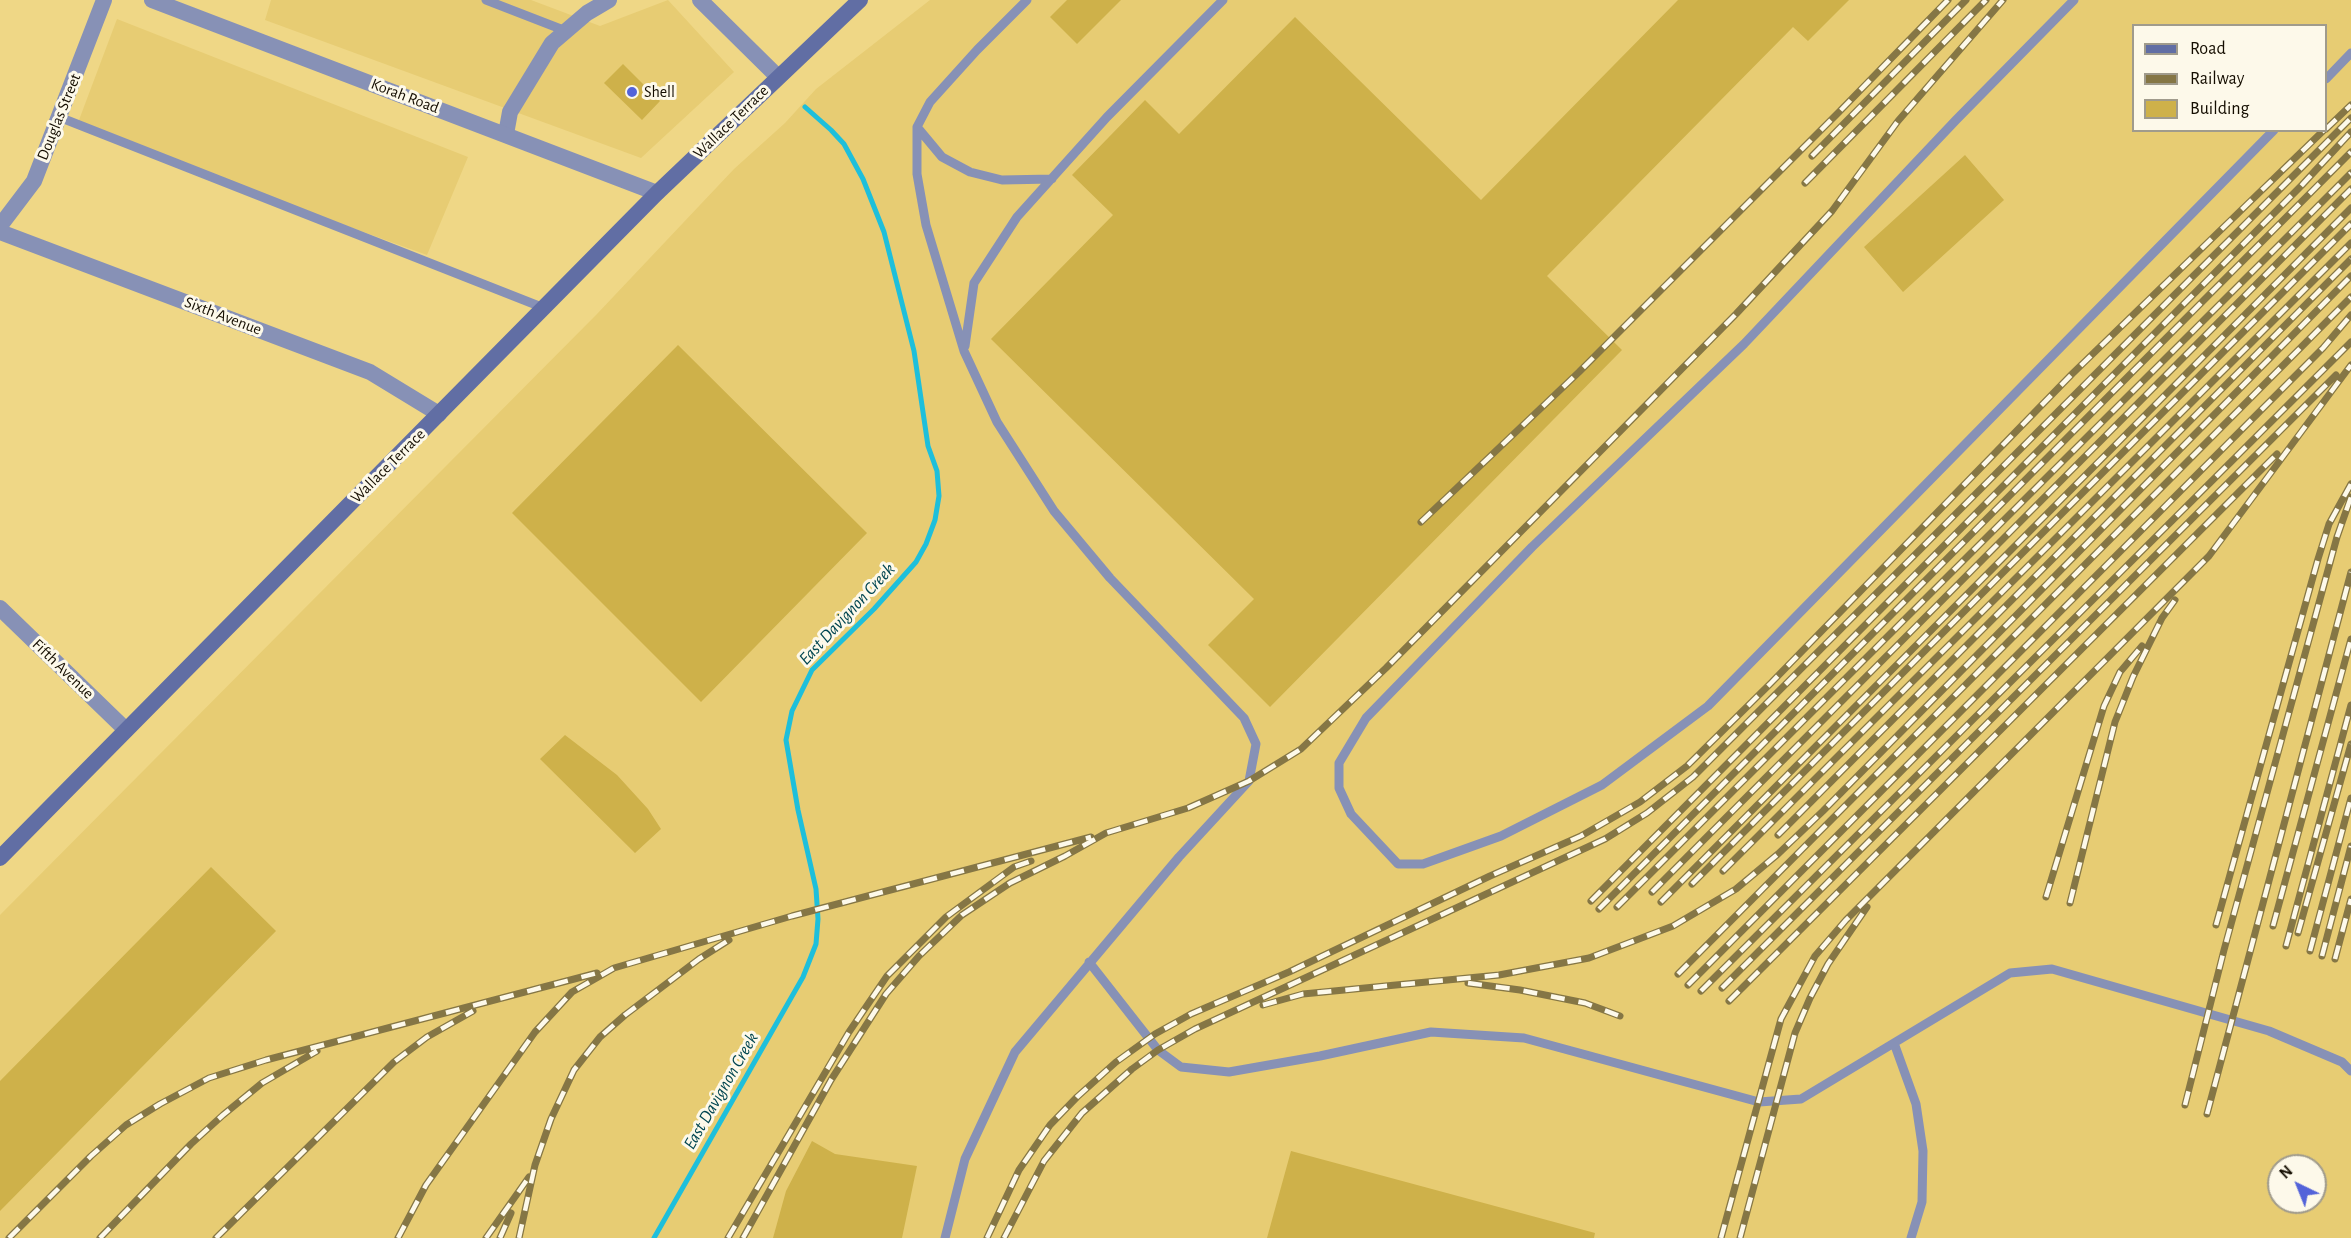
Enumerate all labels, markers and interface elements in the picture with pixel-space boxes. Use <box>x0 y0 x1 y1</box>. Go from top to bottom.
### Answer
legend <box>2132 24 2327 132</box>
text: Road <box>2190 40 2226 58</box>
text: Railway <box>2190 70 2244 88</box>
street label: Douglas Street <box>33 71 85 163</box>
street label: Korah Road <box>368 74 442 118</box>
street label: Wallace Terrace <box>689 81 773 163</box>
place label: Shell <box>644 82 675 102</box>
marker: Shell <box>625 85 639 99</box>
text: Building <box>2190 100 2249 118</box>
street label: Sixth Avenue <box>182 293 264 339</box>
street label: Wallace Terrace <box>347 425 429 507</box>
water label: East Davignon Creek <box>794 559 900 669</box>
street label: Fifth Avenue <box>28 635 98 703</box>
water label: East Davignon Creek <box>679 1029 763 1153</box>
north arrow <box>2267 1154 2327 1214</box>
text: N <box>2277 1163 2296 1182</box>

